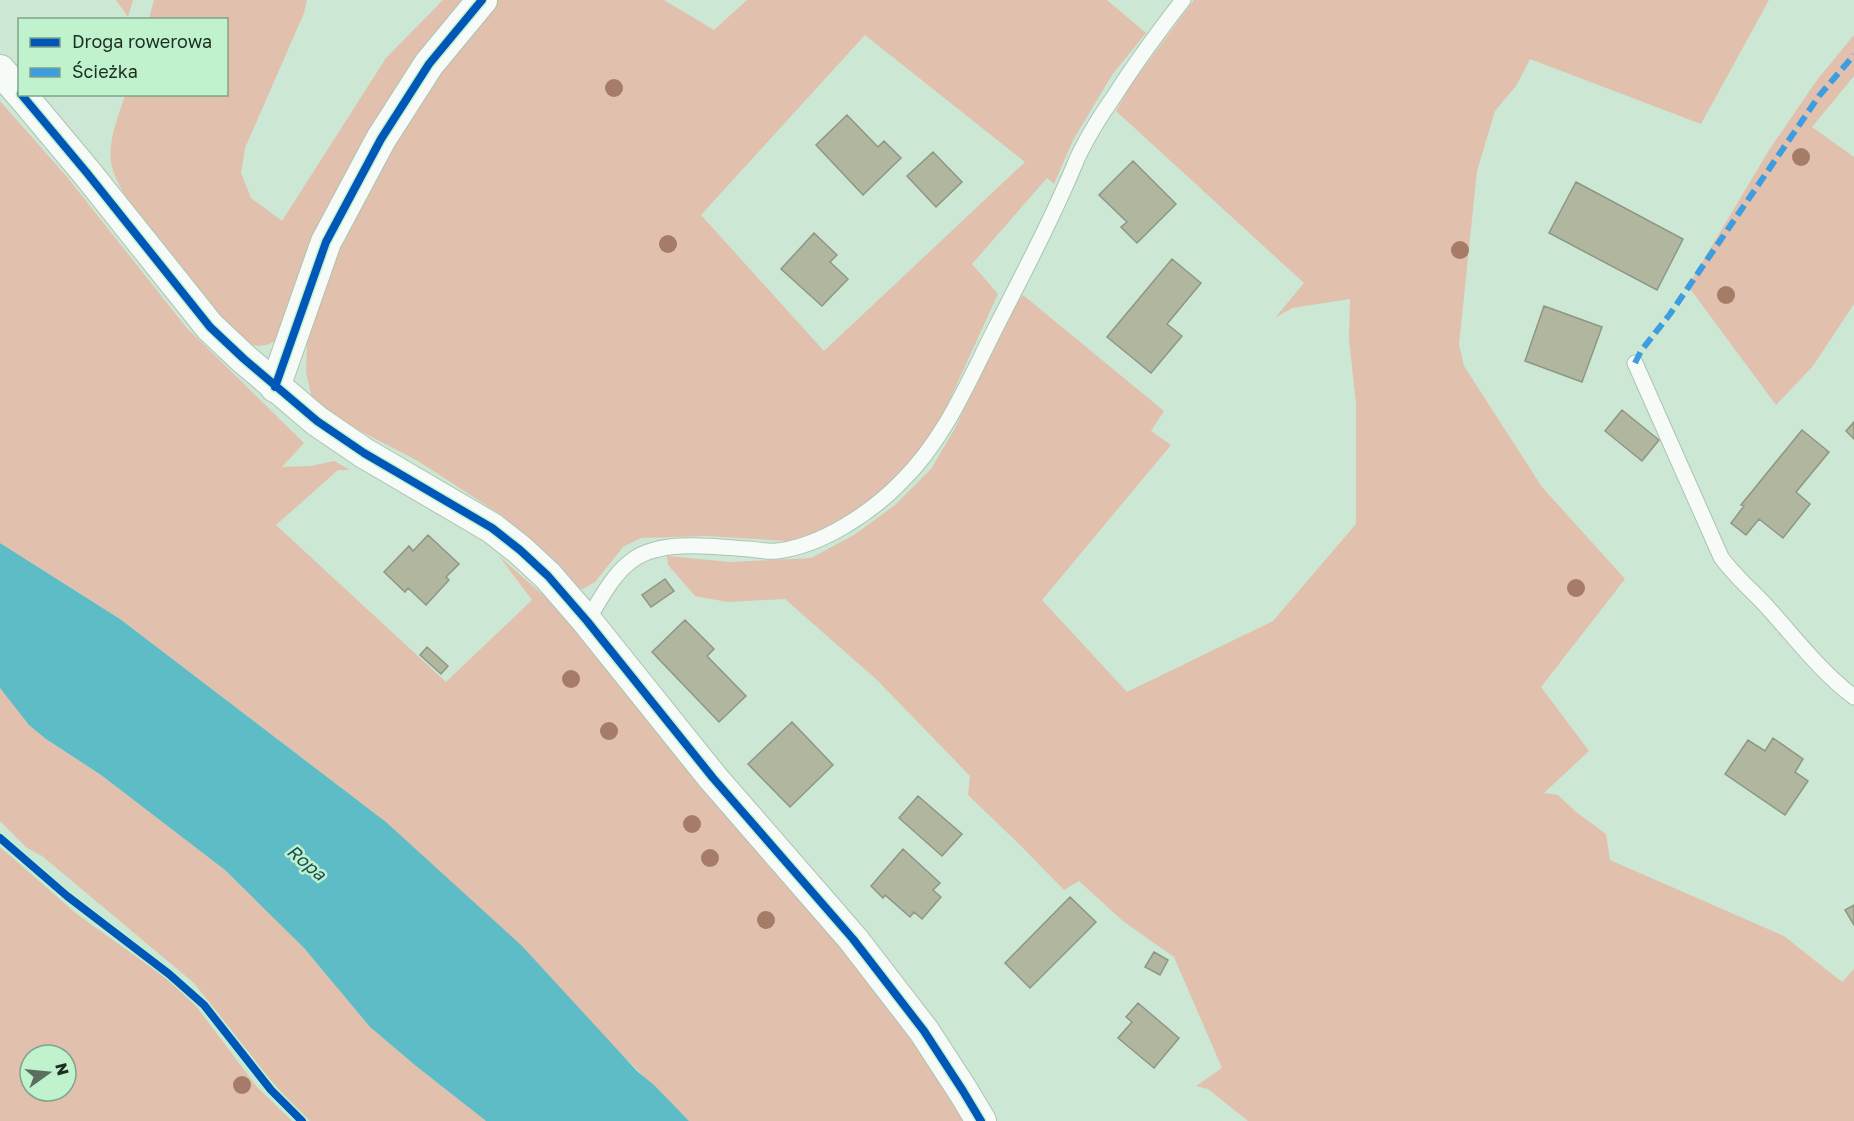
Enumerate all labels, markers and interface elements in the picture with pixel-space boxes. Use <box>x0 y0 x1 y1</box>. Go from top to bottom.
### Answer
legend <box>18 18 228 96</box>
text: Droga rowerowa <box>72 30 212 52</box>
text: Ścieżka <box>72 60 138 82</box>
water label: Ropa <box>283 839 332 885</box>
north arrow <box>18 1043 78 1103</box>
text: N <box>51 1061 74 1078</box>

